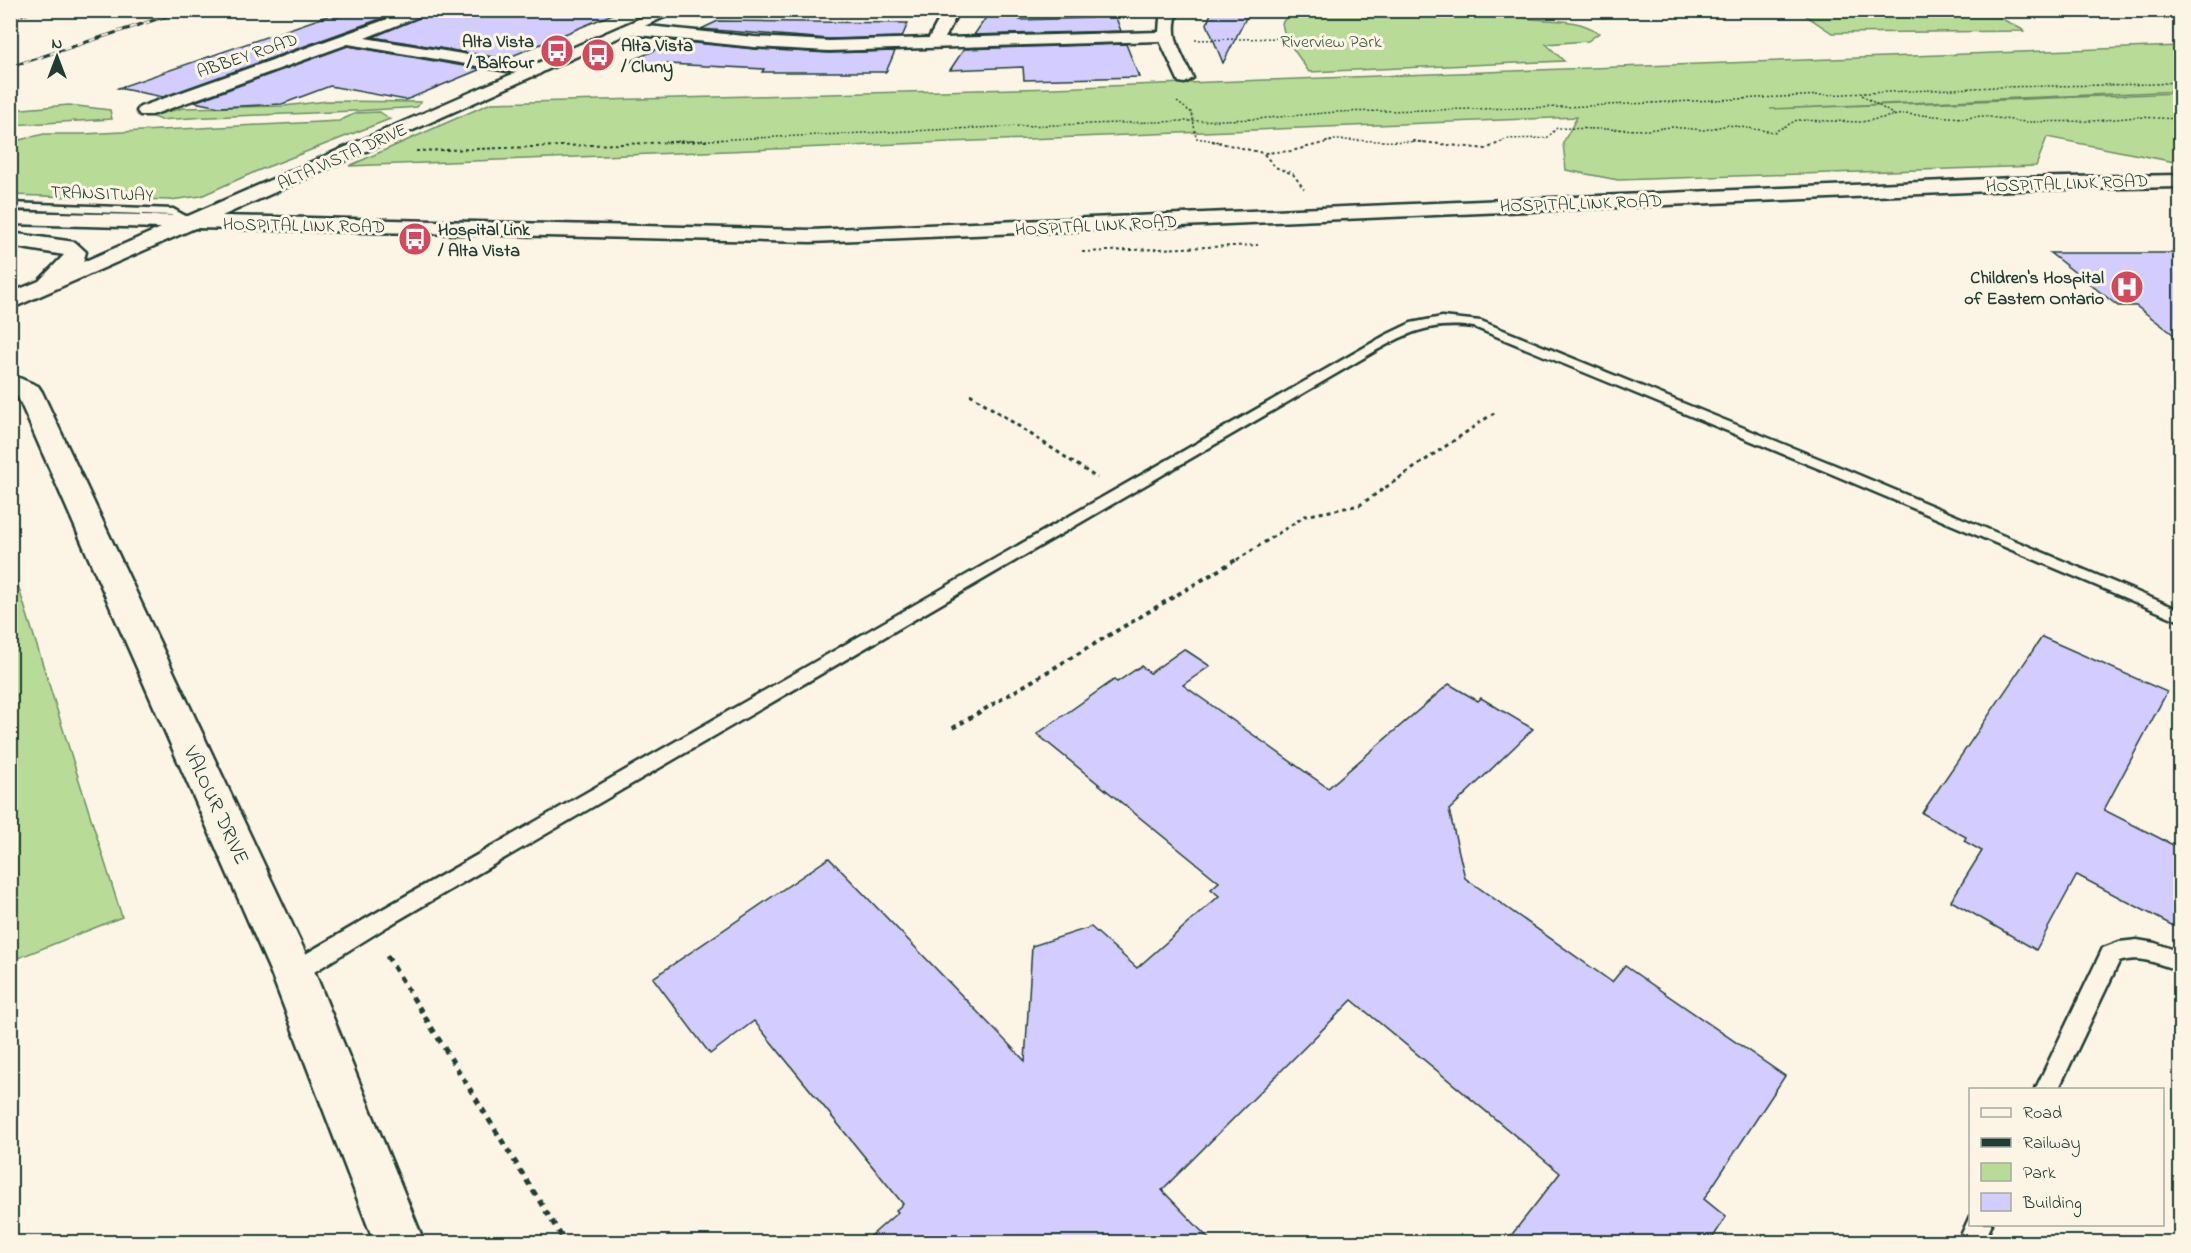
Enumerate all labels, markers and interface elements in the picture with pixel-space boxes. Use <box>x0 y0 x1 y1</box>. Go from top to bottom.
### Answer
north arrow <box>27 27 87 87</box>
street label: ABBEY ROAD <box>194 27 302 86</box>
place label: Alta Vista / Balfour <box>462 30 534 77</box>
park label: Riverview Park <box>1280 30 1382 56</box>
text: N <box>52 32 63 56</box>
bus stop icon: Alta Vista / Balfour <box>539 33 575 69</box>
place label: Alta Vista / Cluny <box>620 34 693 82</box>
bus stop icon: Alta Vista / Cluny <box>580 37 616 73</box>
street label: ALTA VISTA DRIVE <box>274 118 412 198</box>
street label: HOSPITAL LINK ROAD <box>1985 169 2149 201</box>
street label: TRANSITWAY <box>50 180 155 210</box>
street label: HOSPITAL LINK ROAD <box>1499 189 1663 221</box>
street label: HOSPITAL LINK ROAD <box>1014 210 1178 244</box>
street label: HOSPITAL LINK ROAD <box>222 213 385 241</box>
place label: Hospital Link / Alta Vista <box>437 218 531 265</box>
bus stop icon: Hospital Link / Alta Vista <box>397 221 433 257</box>
place label: Children's Hospital of Eastern Ontario <box>1964 266 2104 313</box>
hospital icon: Children's Hospital of Eastern Ontario <box>2109 269 2145 305</box>
street label: VALOUR DRIVE <box>174 741 256 870</box>
legend <box>1969 1088 2164 1226</box>
text: Road <box>2023 1101 2062 1127</box>
text: Railway <box>2023 1131 2080 1157</box>
text: Park <box>2023 1161 2056 1187</box>
text: Building <box>2022 1191 2082 1218</box>

